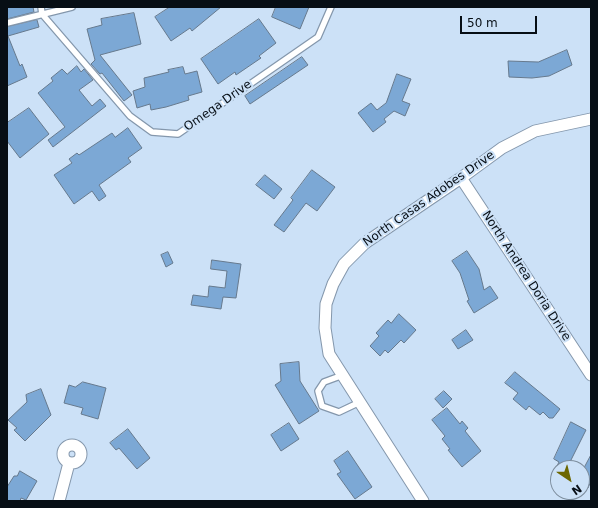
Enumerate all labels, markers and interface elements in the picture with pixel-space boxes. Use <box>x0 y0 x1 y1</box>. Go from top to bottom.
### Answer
scale bar <box>462 8 539 34</box>
text: 50 m <box>467 16 498 30</box>
street label: Omega Drive <box>181 77 255 135</box>
street label: North Casas Adobes Drive <box>361 148 497 250</box>
street label: North Andrea Doria Drive <box>479 208 573 344</box>
north arrow <box>550 460 590 500</box>
text: N <box>569 481 584 497</box>

